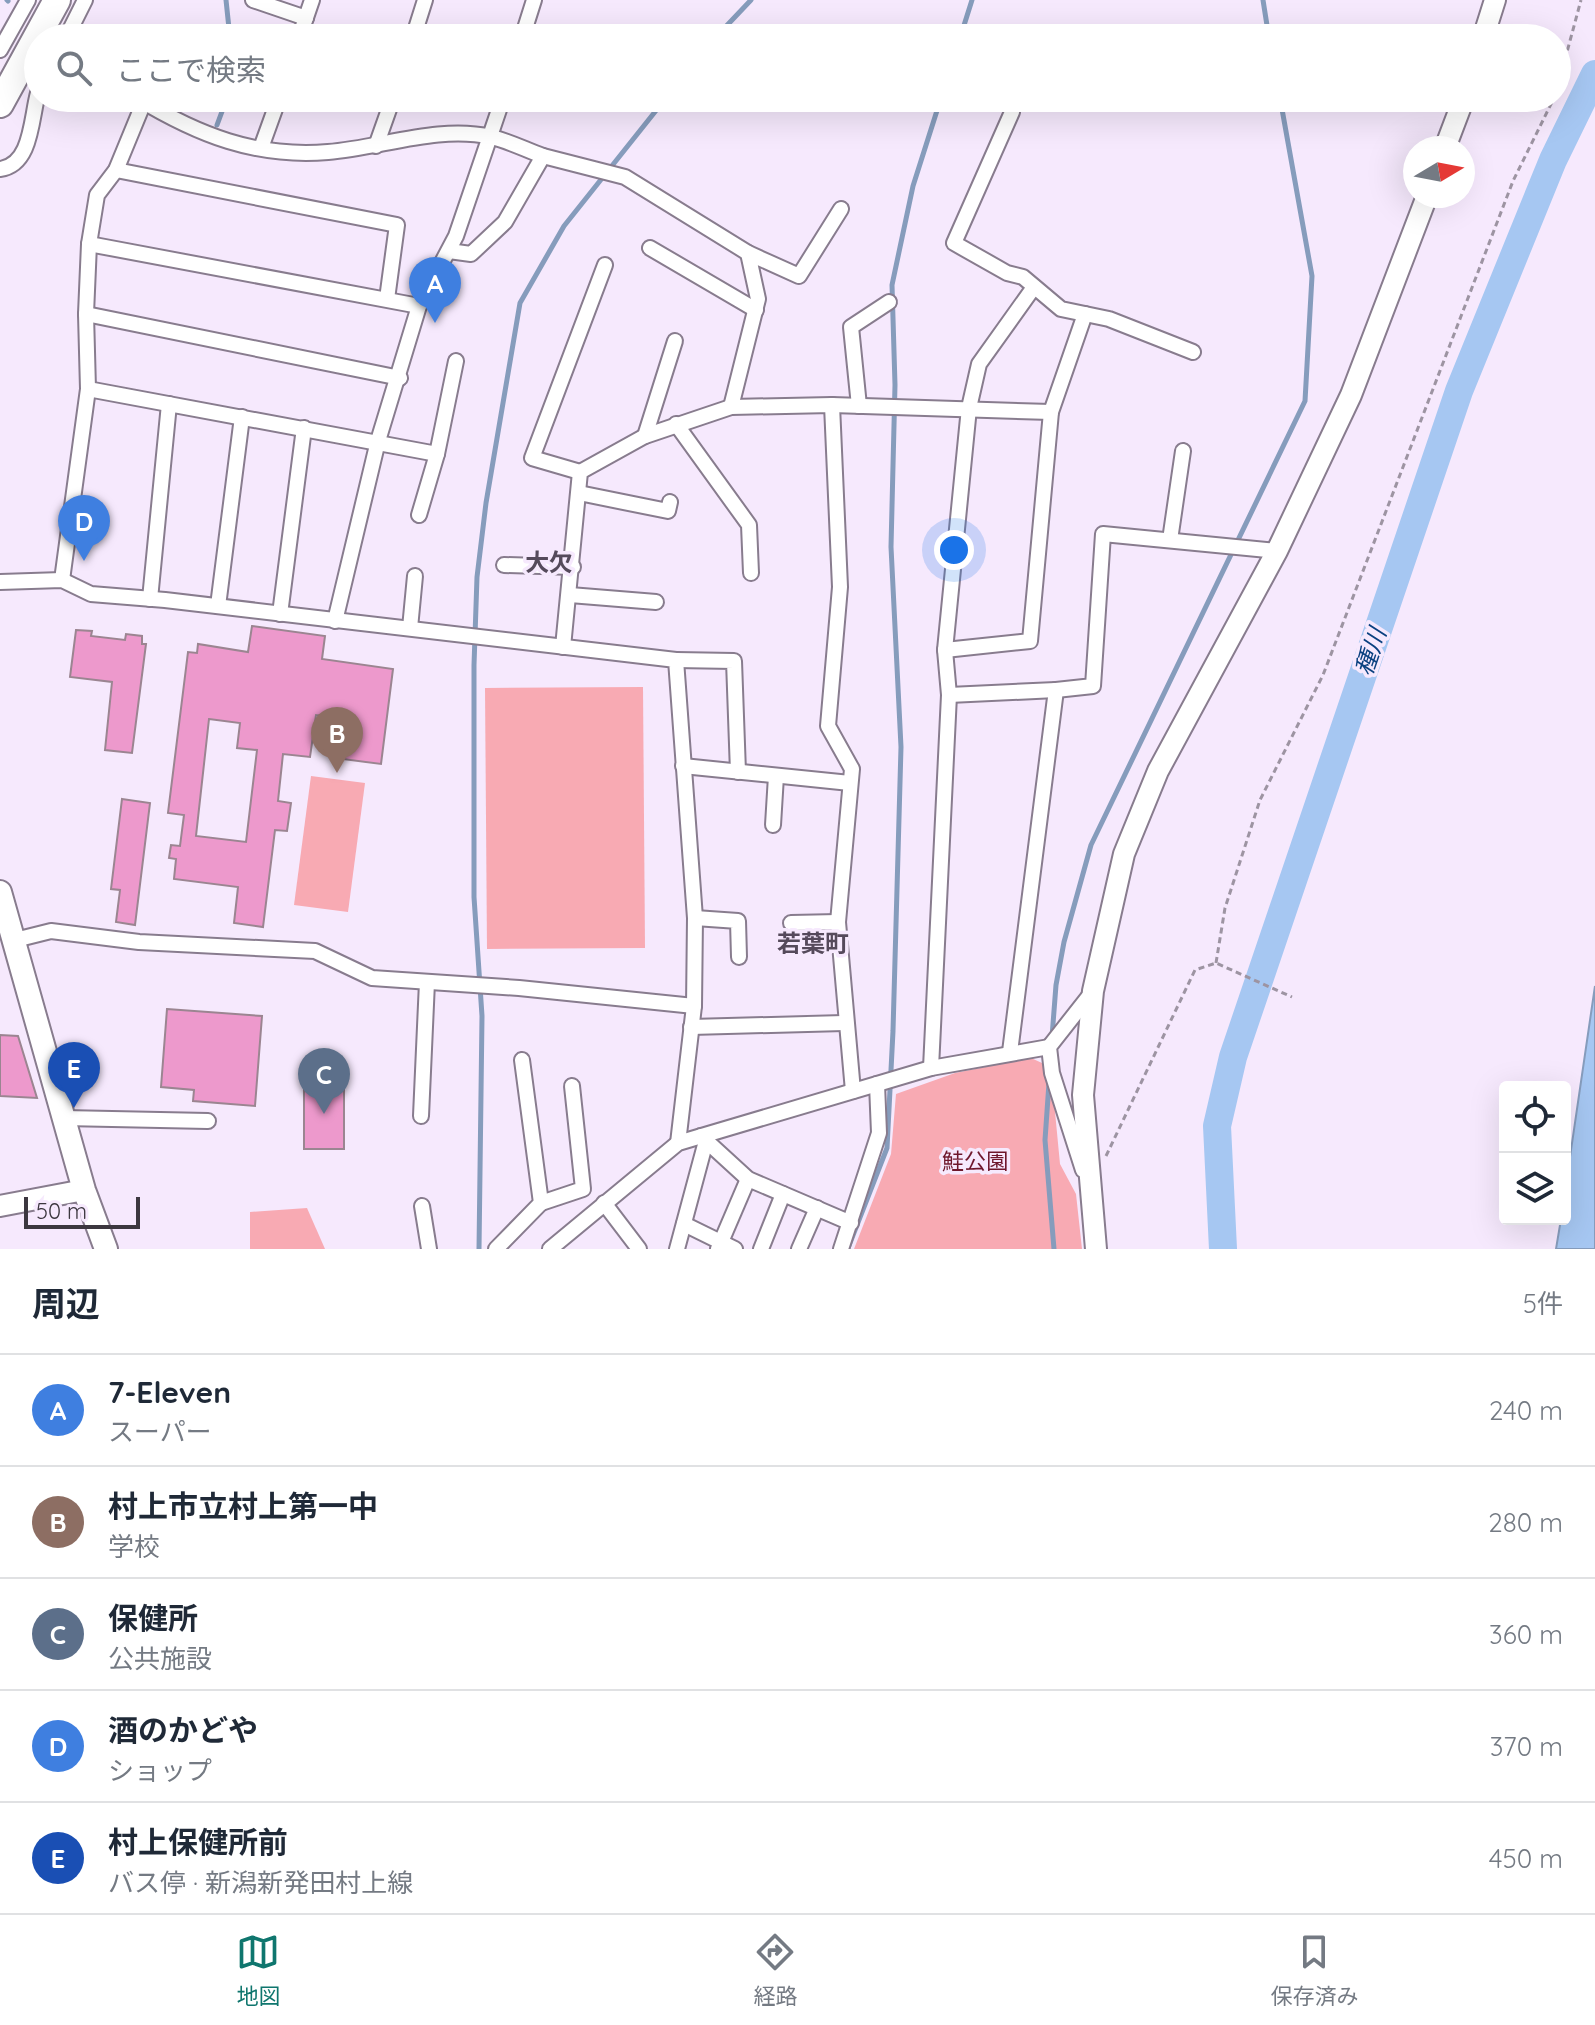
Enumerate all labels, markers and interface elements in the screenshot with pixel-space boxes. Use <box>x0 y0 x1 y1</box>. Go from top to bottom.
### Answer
search box <box>24 24 1571 112</box>
icon: search <box>52 46 96 90</box>
text: ここで検索 <box>116 51 266 89</box>
north arrow <box>1403 136 1475 208</box>
pin: A <box>409 257 461 323</box>
pin: D <box>58 495 110 561</box>
your location <box>934 530 974 570</box>
district label: 大欠 <box>525 547 573 577</box>
water label: 種川 <box>1348 621 1393 679</box>
pin: B <box>311 707 363 773</box>
district label: 若葉町 <box>777 928 849 958</box>
pin: E <box>48 1042 100 1108</box>
pin: C <box>298 1048 350 1114</box>
map controls <box>1499 1081 1571 1225</box>
button: locate <box>1499 1081 1571 1153</box>
park label: 鮭公園 <box>942 1147 1008 1175</box>
button: layers <box>1499 1153 1571 1225</box>
scale bar <box>24 1193 140 1229</box>
text: 50 m <box>36 1197 87 1225</box>
text: 周辺 <box>32 1282 100 1325</box>
text: 5件 <box>1523 1287 1563 1320</box>
text: 7-Eleven <box>108 1373 231 1411</box>
text: A <box>50 1394 66 1427</box>
text: 240 m <box>1489 1394 1563 1427</box>
text: スーパー <box>108 1415 212 1448</box>
text: 村上市立村上第一中 <box>108 1487 378 1525</box>
text: B <box>49 1506 67 1539</box>
text: 280 m <box>1488 1506 1563 1539</box>
text: 学校 <box>108 1530 160 1563</box>
text: 保健所 <box>108 1599 198 1637</box>
text: C <box>50 1618 66 1651</box>
text: 360 m <box>1489 1618 1563 1651</box>
text: 公共施設 <box>108 1642 212 1675</box>
text: 酒のかどや <box>108 1711 258 1749</box>
text: D <box>49 1730 67 1763</box>
text: 370 m <box>1490 1730 1563 1763</box>
text: ショップ <box>108 1754 212 1787</box>
text: 村上保健所前 <box>108 1823 288 1861</box>
text: E <box>51 1842 65 1875</box>
text: 450 m <box>1489 1842 1563 1875</box>
text: バス停 · 新潟新発田村上線 <box>108 1866 413 1899</box>
tab: 地図 <box>236 1930 281 2010</box>
tab: 経路 <box>753 1930 798 2010</box>
tab: 保存済み <box>1270 1930 1359 2010</box>

